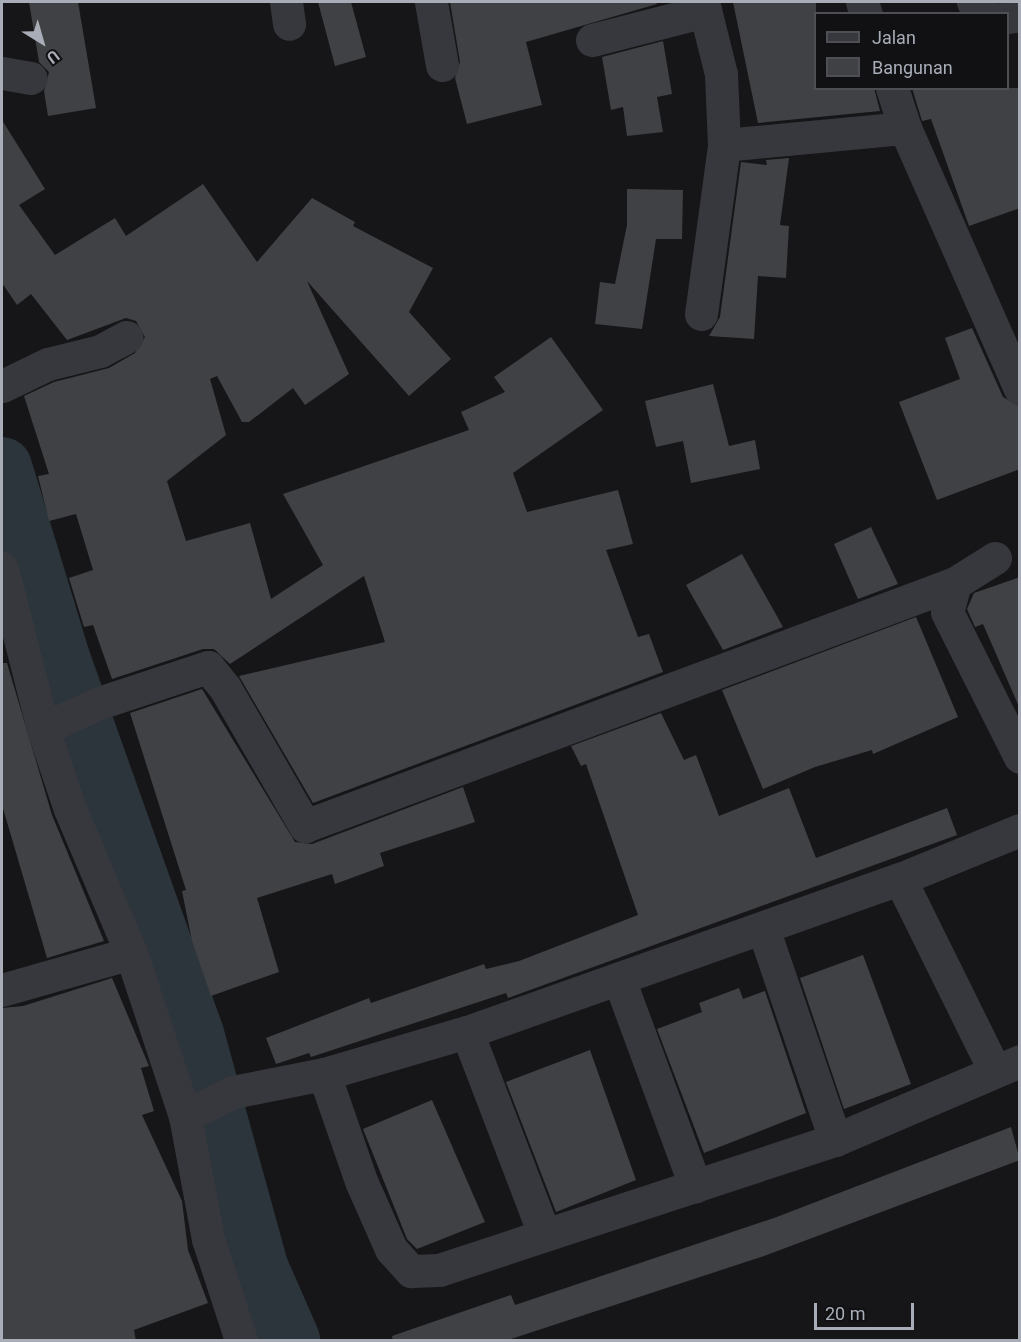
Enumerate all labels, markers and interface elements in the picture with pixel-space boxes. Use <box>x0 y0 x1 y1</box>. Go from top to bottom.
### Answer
north arrow <box>12 12 72 72</box>
legend <box>814 12 1009 90</box>
text: Jalan <box>872 27 916 48</box>
text: U <box>43 46 63 68</box>
text: Bangunan <box>872 57 953 78</box>
scale bar <box>817 1291 918 1329</box>
text: 20 m <box>825 1303 865 1324</box>

